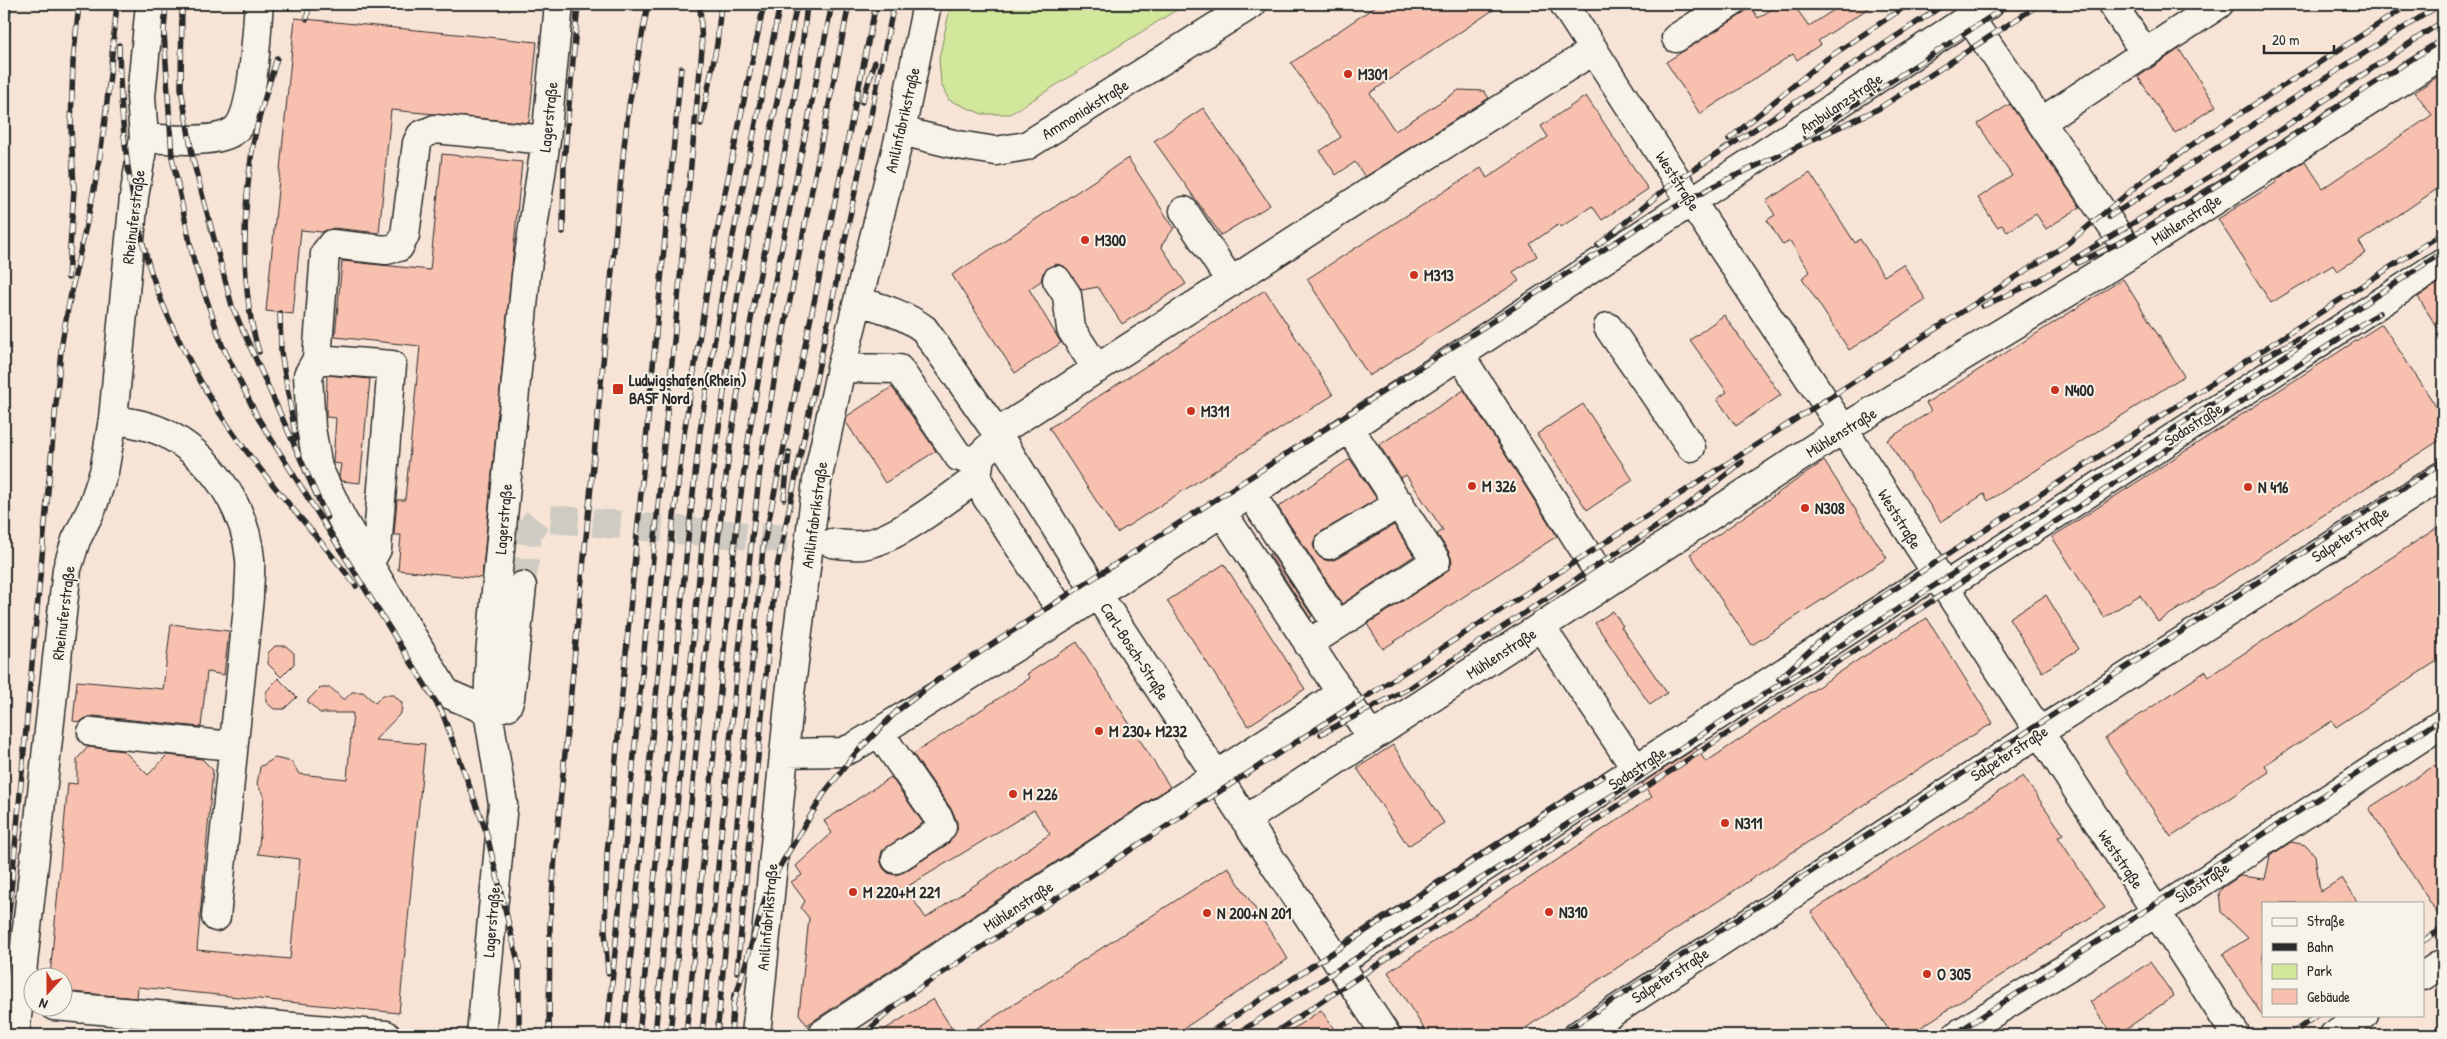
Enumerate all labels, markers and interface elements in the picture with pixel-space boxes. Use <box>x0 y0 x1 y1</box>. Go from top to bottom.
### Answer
scale bar <box>2264 22 2334 54</box>
text: 20 m <box>2272 29 2299 50</box>
place label: M301 <box>1358 63 1388 85</box>
street label: Anilinfabrikstraße <box>879 64 925 175</box>
street label: Ambulanzstraße <box>1795 67 1887 139</box>
marker: M301 <box>1342 68 1354 80</box>
street label: Ammoniakstraße <box>1037 73 1133 144</box>
street label: Lagerstraße <box>533 80 563 153</box>
street label: Weststraße <box>1651 147 1706 216</box>
street label: Rheinuferstraße <box>116 168 150 265</box>
street label: Mühlenstraße <box>2147 188 2226 250</box>
place label: M300 <box>1095 229 1126 251</box>
marker: M300 <box>1079 234 1091 246</box>
place label: M313 <box>1424 264 1454 286</box>
marker: M313 <box>1408 269 1420 281</box>
place label: Ludwigshafen(Rhein) BASF Nord <box>629 369 747 409</box>
place label: N400 <box>2065 379 2094 401</box>
marker: Ludwigshafen(Rhein) BASF Nord <box>611 382 625 396</box>
marker: N400 <box>2049 384 2061 396</box>
street label: Sodastraße <box>2160 397 2227 451</box>
place label: M311 <box>1201 400 1229 422</box>
street label: Mühlenstraße <box>1801 401 1881 462</box>
marker: M311 <box>1185 405 1197 417</box>
street label: Anilinfabrikstraße <box>796 460 832 570</box>
place label: M 326 <box>1482 475 1517 497</box>
place label: N 416 <box>2258 476 2289 498</box>
marker: M 326 <box>1466 480 1478 492</box>
marker: N 416 <box>2242 481 2254 493</box>
street label: Lagerstraße <box>489 482 517 555</box>
street label: Weststraße <box>1873 485 1927 554</box>
place label: N308 <box>1815 497 1845 519</box>
street label: Salpeterstraße <box>2307 500 2393 567</box>
marker: N308 <box>1799 502 1811 514</box>
street label: Rheinuferstraße <box>46 564 80 661</box>
street label: Carl-Bosch-Straße <box>1095 598 1175 705</box>
street label: Mühlenstraße <box>1462 622 1541 684</box>
street label: Salpeterstraße <box>1966 719 2052 786</box>
place label: M 230+ M232 <box>1109 720 1188 742</box>
marker: M 230+ M232 <box>1093 725 1105 737</box>
street label: Sodastraße <box>1604 741 1671 795</box>
place label: M 226 <box>1023 783 1058 805</box>
marker: M 226 <box>1007 788 1019 800</box>
place label: N311 <box>1735 812 1762 834</box>
marker: N311 <box>1719 817 1731 829</box>
street label: Weststraße <box>2093 825 2149 893</box>
street label: Silostraße <box>2171 856 2234 908</box>
street label: Anilinfabrikstraße <box>751 862 783 972</box>
street label: Mühlenstraße <box>979 875 1058 937</box>
place label: M 220+M 221 <box>863 881 940 903</box>
street label: Lagerstraße <box>477 885 505 958</box>
marker: M 220+M 221 <box>847 886 859 898</box>
place label: N310 <box>1559 901 1588 923</box>
place label: N 200+N 201 <box>1217 902 1292 924</box>
legend <box>2262 902 2424 1016</box>
marker: N310 <box>1543 906 1555 918</box>
marker: N 200+N 201 <box>1201 907 1213 919</box>
text: Straße <box>2307 910 2345 931</box>
text: Bahn <box>2307 936 2334 957</box>
street label: Salpeterstraße <box>1627 941 1713 1008</box>
text: Park <box>2307 960 2332 981</box>
place label: O 305 <box>1937 963 1971 985</box>
north arrow <box>22 966 72 1016</box>
marker: O 305 <box>1921 968 1933 980</box>
text: Gebäude <box>2307 986 2350 1007</box>
text: N <box>36 994 50 1015</box>

